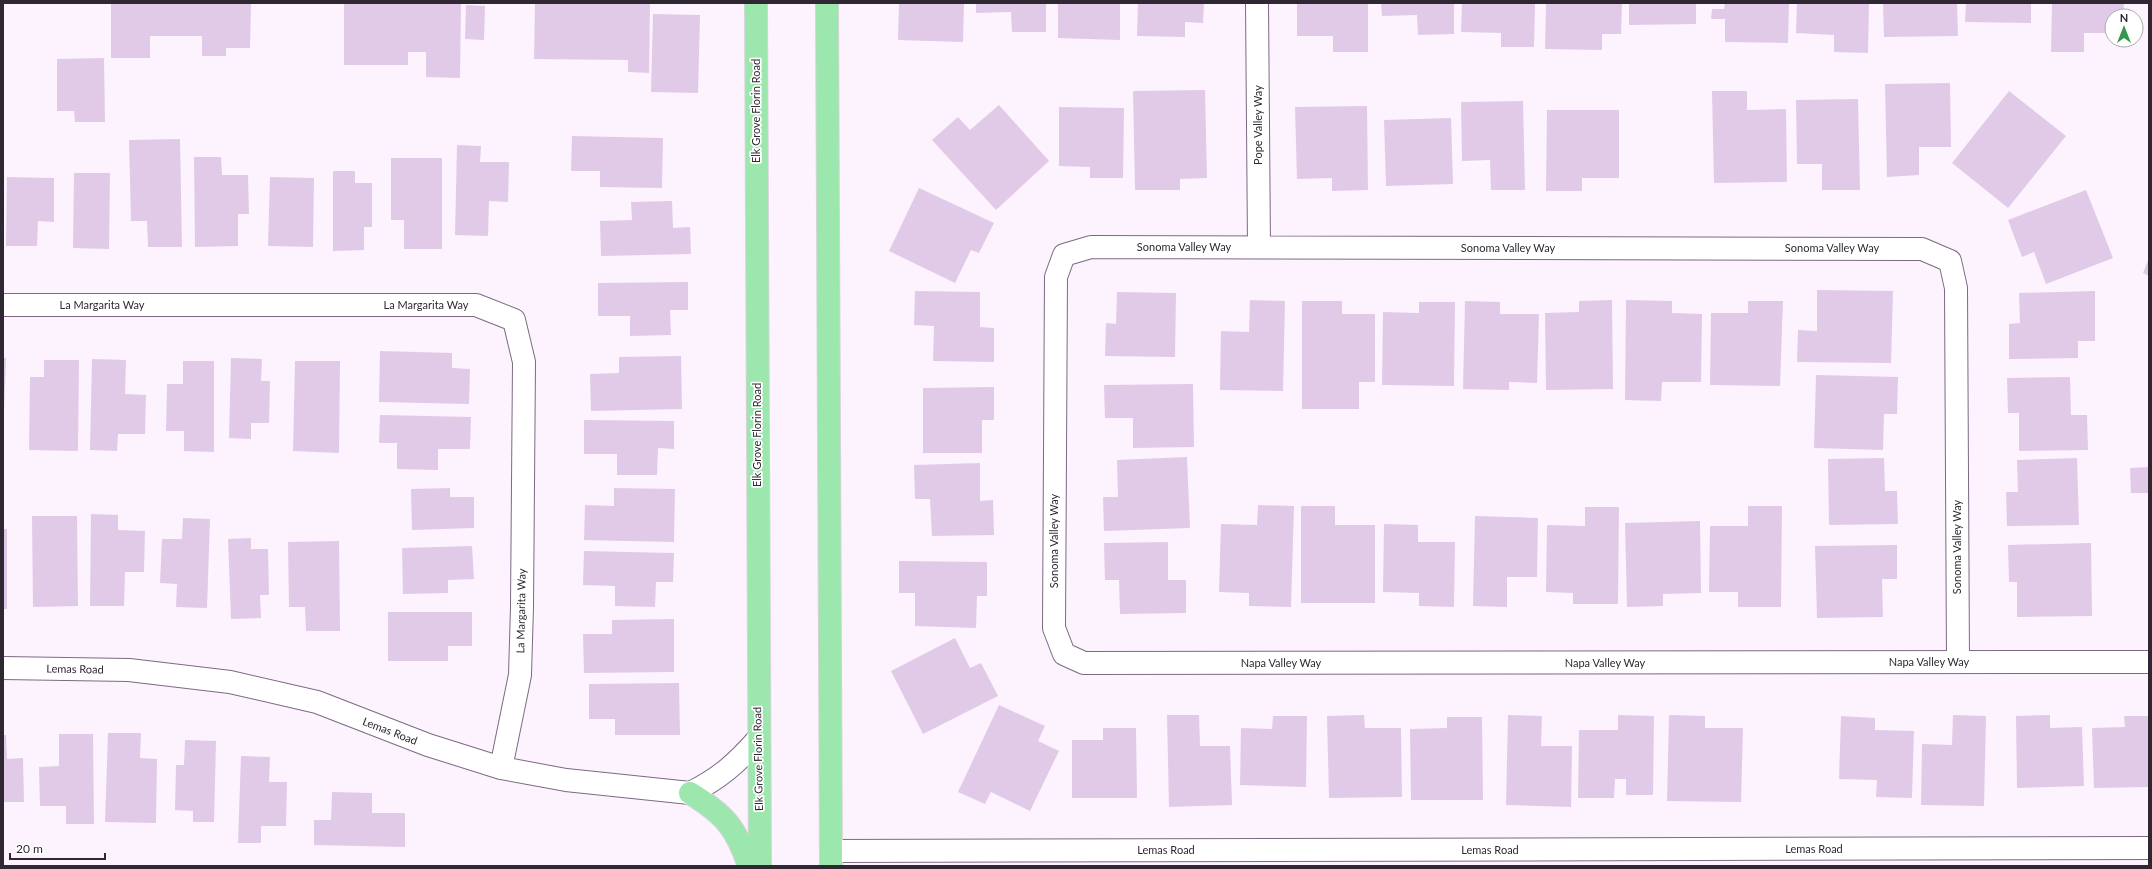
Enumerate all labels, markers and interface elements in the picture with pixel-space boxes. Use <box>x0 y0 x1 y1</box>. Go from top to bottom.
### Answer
north arrow <box>2104 8 2144 48</box>
text: N <box>2120 11 2128 24</box>
street label: Elk Grove Florin Road <box>749 59 762 163</box>
street label: Pope Valley Way <box>1251 85 1264 165</box>
street label: Sonoma Valley Way <box>1137 240 1231 253</box>
street label: Sonoma Valley Way <box>1461 241 1555 254</box>
street label: Sonoma Valley Way <box>1785 241 1879 254</box>
street label: La Margarita Way <box>59 298 145 311</box>
street label: La Margarita Way <box>383 298 469 311</box>
street label: Elk Grove Florin Road <box>750 383 763 487</box>
street label: Sonoma Valley Way <box>1047 494 1060 588</box>
street label: Sonoma Valley Way <box>1950 500 1963 594</box>
street label: La Margarita Way <box>513 568 528 654</box>
street label: Napa Valley Way <box>1889 655 1970 668</box>
street label: Napa Valley Way <box>1241 656 1322 669</box>
street label: Napa Valley Way <box>1565 656 1646 669</box>
street label: Lemas Road <box>46 661 104 676</box>
street label: Elk Grove Florin Road <box>750 707 765 811</box>
street label: Lemas Road <box>361 714 419 747</box>
scale bar <box>10 835 105 861</box>
text: 20 m <box>16 841 43 856</box>
street label: Lemas Road <box>1785 842 1843 855</box>
street label: Lemas Road <box>1137 843 1195 856</box>
street label: Lemas Road <box>1461 843 1519 856</box>

